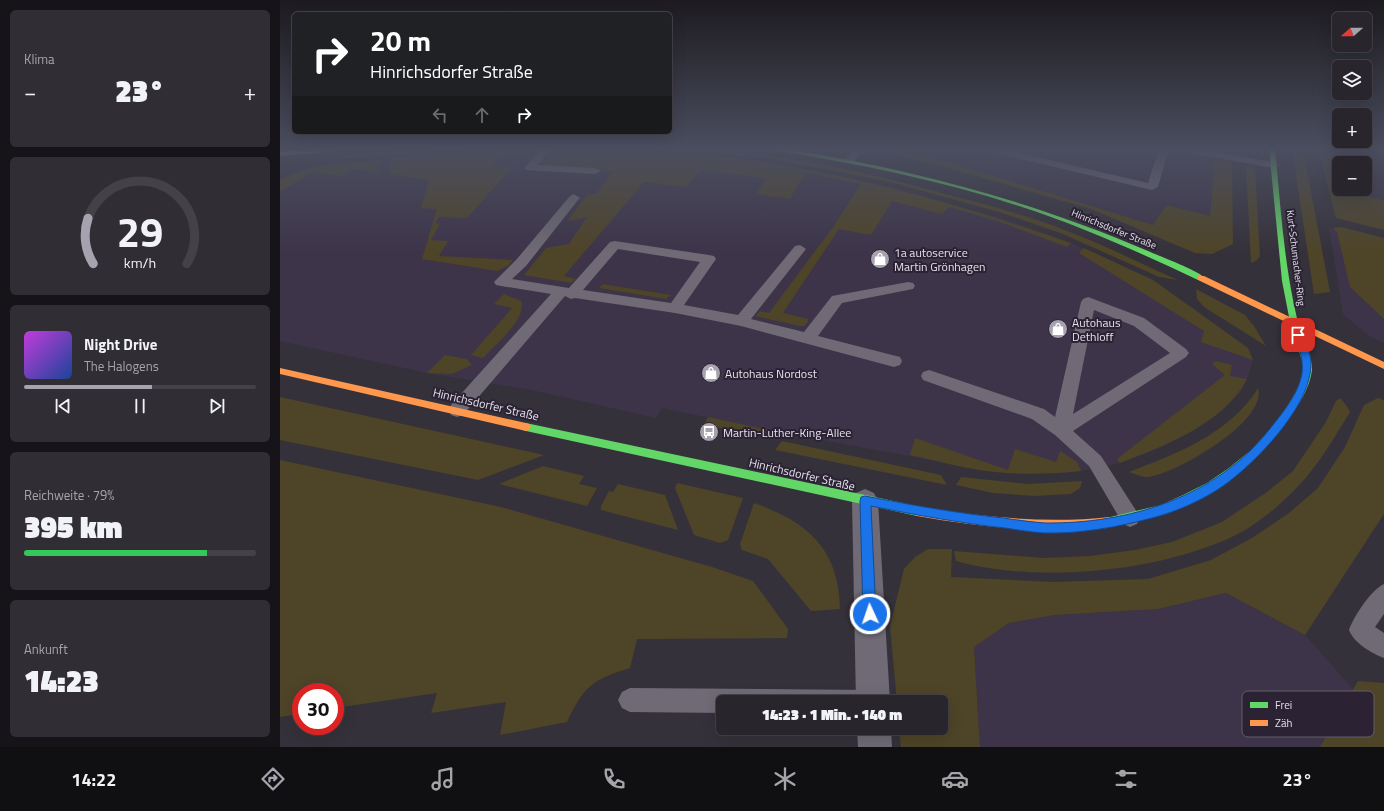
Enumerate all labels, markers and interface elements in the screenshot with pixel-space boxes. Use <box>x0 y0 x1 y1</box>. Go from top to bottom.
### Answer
north arrow <box>1332 12 1372 52</box>
map controls <box>1332 12 1372 196</box>
text: 20 m <box>370 19 431 62</box>
icon: right <box>304 28 356 80</box>
text: Klima <box>24 49 55 69</box>
text: Hinrichsdorfer Straße <box>370 58 533 85</box>
button: layers <box>1332 60 1372 100</box>
text: 23° <box>115 68 165 114</box>
text: − <box>24 75 36 109</box>
text: + <box>244 75 256 109</box>
icon: left <box>429 104 451 126</box>
icon: ahead <box>471 104 493 126</box>
icon: right <box>513 104 535 126</box>
button: + <box>1332 108 1372 148</box>
button: − <box>1332 156 1372 196</box>
text: 29 <box>117 200 163 263</box>
street label: Hinrichsdorfer Straße <box>1069 205 1159 253</box>
street label: Kurt-Schumacher-Ring <box>1283 209 1309 307</box>
place label: 1a autoservice Martin Grönhagen <box>894 243 986 276</box>
shop icon: 1a autoservice Martin Grönhagen <box>869 248 891 270</box>
text: km/h <box>124 252 156 274</box>
place label: Autohaus Dethloff <box>1072 313 1121 346</box>
shop icon: Autohaus Dethloff <box>1047 318 1069 340</box>
pin <box>1281 318 1315 352</box>
icon: arrive <box>1287 324 1309 346</box>
text: Night Drive <box>84 333 157 356</box>
text: The Halogens <box>84 356 159 376</box>
shop icon: Autohaus Nordost <box>700 362 722 384</box>
place label: Autohaus Nordost <box>725 364 818 383</box>
street label: Hinrichsdorfer Straße <box>431 383 541 425</box>
icon: previous <box>52 395 74 417</box>
icon: pause <box>129 395 151 417</box>
icon: next <box>206 395 228 417</box>
bus stop icon: Martin-Luther-King-Allee <box>698 421 720 443</box>
place label: Martin-Luther-King-Allee <box>723 423 851 442</box>
street label: Hinrichsdorfer Straße <box>747 453 857 495</box>
text: Reichweite · 79% <box>24 485 115 505</box>
text: 395 km <box>24 504 122 550</box>
position arrow <box>849 593 891 635</box>
text: Ankunft <box>24 639 68 659</box>
text: 14:23 <box>24 658 99 704</box>
speed limit sign: 30 <box>292 683 344 735</box>
legend <box>1242 691 1374 737</box>
text: Frei <box>1275 697 1292 713</box>
text: 14:23 · 1 Min. · 140 m <box>762 703 902 726</box>
text: Zäh <box>1275 715 1292 731</box>
icon: directions <box>259 765 287 793</box>
icon: music <box>429 765 457 793</box>
icon: phone <box>600 765 628 793</box>
icon: climate <box>771 765 799 793</box>
icon: car <box>941 765 969 793</box>
icon: filters <box>1112 765 1140 793</box>
text: 14:22 <box>71 766 116 793</box>
text: 23° <box>1282 766 1313 793</box>

